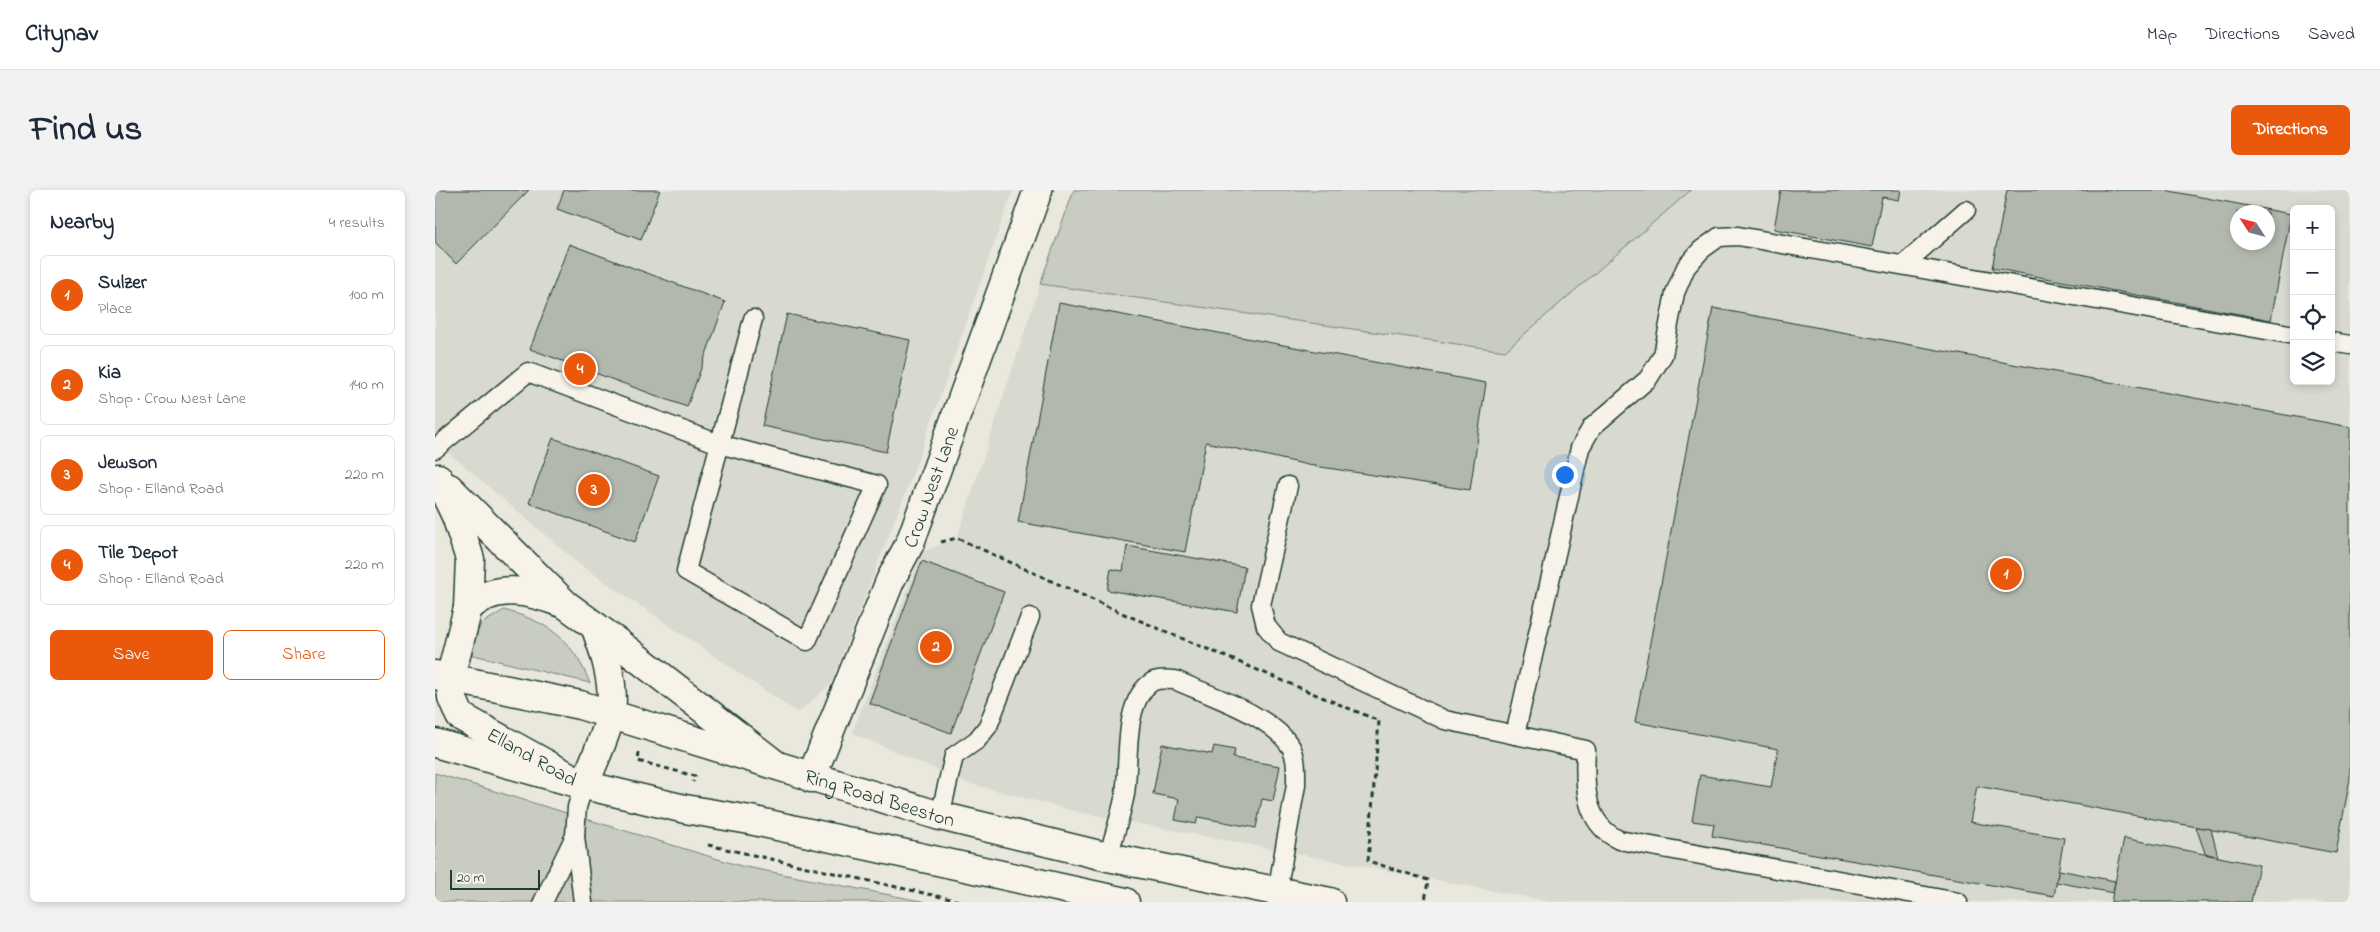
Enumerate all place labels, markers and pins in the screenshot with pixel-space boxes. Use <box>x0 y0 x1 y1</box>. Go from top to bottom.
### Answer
pin: 4 <box>564 350 596 388</box>
pin: 3 <box>578 471 610 509</box>
pin: 1 <box>1990 555 2022 593</box>
pin: 2 <box>920 628 952 666</box>

